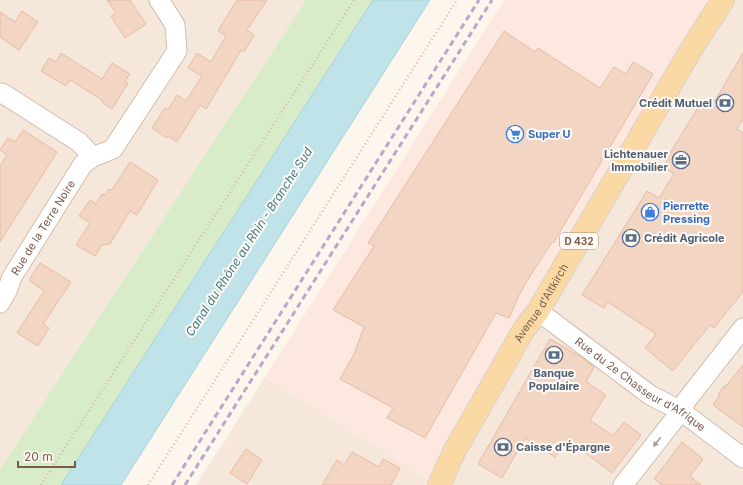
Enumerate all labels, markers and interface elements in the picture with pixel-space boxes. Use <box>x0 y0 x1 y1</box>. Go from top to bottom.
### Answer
bank icon: Crédit Mutuel <box>715 93 735 113</box>
place label: Crédit Mutuel <box>639 96 712 110</box>
supermarket icon: Super U <box>505 124 525 144</box>
place label: Super U <box>528 127 571 141</box>
water label: Canal du Rhône au Rhin - Branche Sud <box>182 144 316 339</box>
place label: Lichtenauer Immobilier <box>604 147 669 174</box>
office icon: Lichtenauer Immobilier <box>671 150 691 170</box>
street label: Rue de la Terre Noire <box>8 177 78 278</box>
place label: Pierrette Pressing <box>663 199 710 226</box>
shop icon: Pierrette Pressing <box>640 202 660 222</box>
bank icon: Crédit Agricole <box>621 228 641 248</box>
place label: Crédit Agricole <box>644 231 725 245</box>
road number: D 432 <box>560 233 598 249</box>
street label: Avenue d'Altkirch <box>511 261 571 345</box>
street label: Rue du 2e Chasseur d'Afrique <box>572 334 708 434</box>
bank icon: Banque Populaire <box>544 345 564 365</box>
place label: Banque Populaire <box>529 366 580 393</box>
one-way arrow <box>653 436 662 447</box>
bank icon: Caisse d'Épargne <box>493 437 513 457</box>
place label: Caisse d'Épargne <box>516 440 611 454</box>
scale bar <box>18 443 75 469</box>
text: 20 m <box>24 449 53 464</box>

